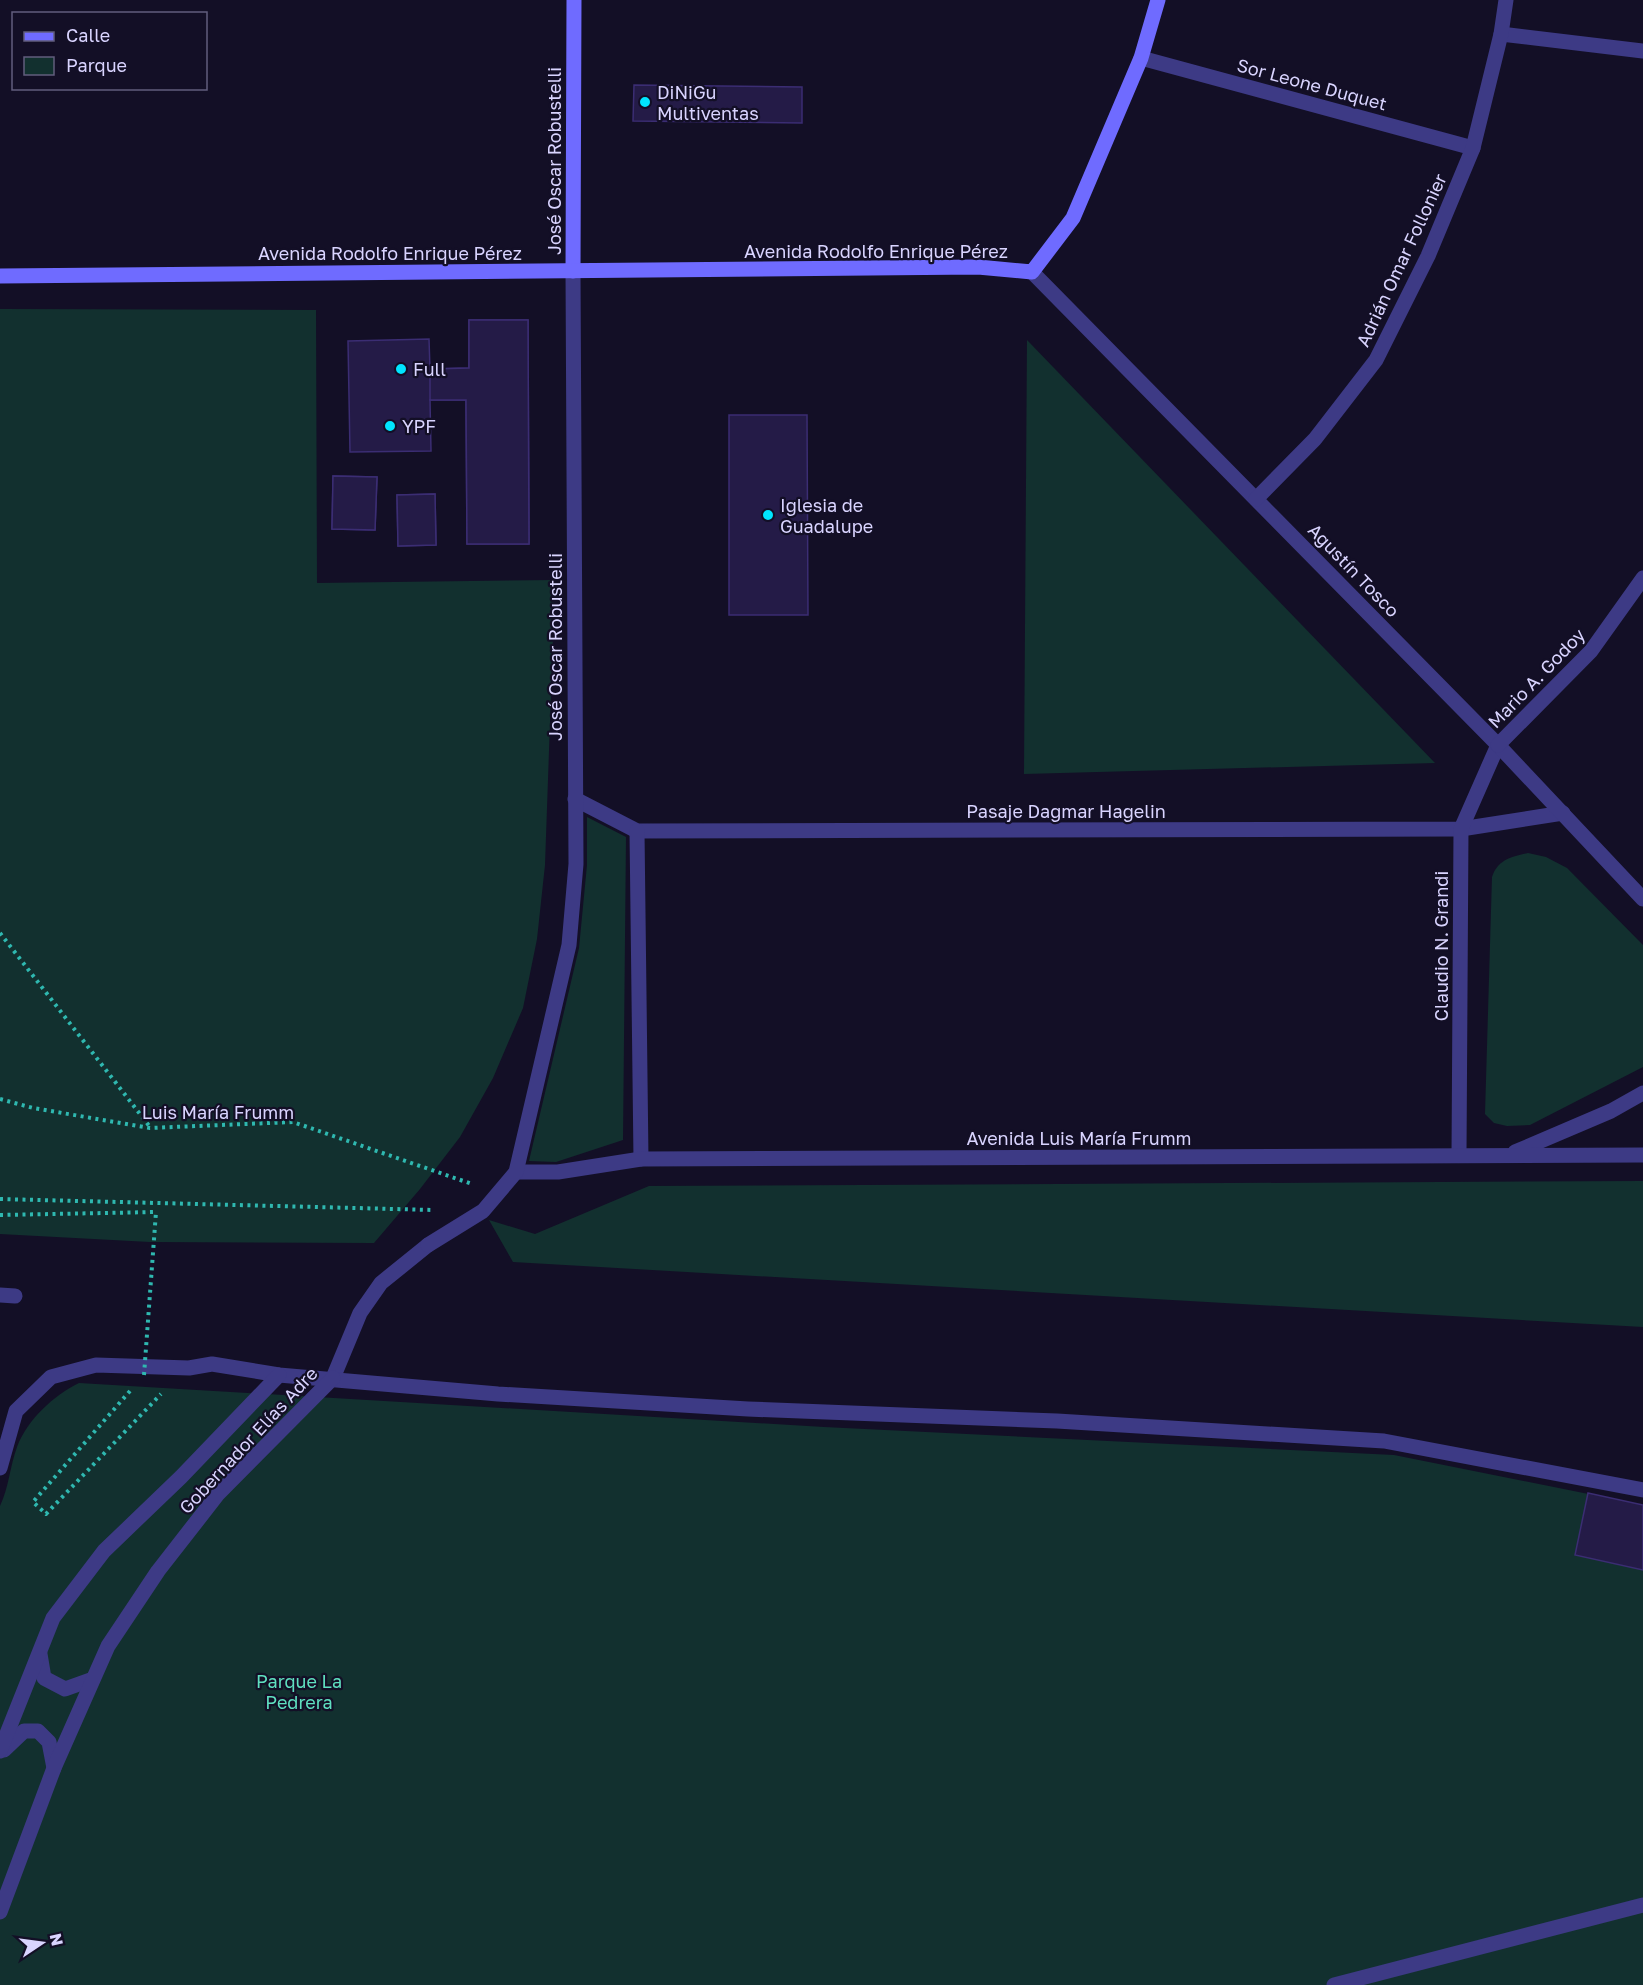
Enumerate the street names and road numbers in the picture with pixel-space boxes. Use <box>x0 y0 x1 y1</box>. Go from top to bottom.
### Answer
street label: Sor Leone Duquet <box>1235 53 1389 115</box>
street label: José Oscar Robustelli <box>543 67 565 255</box>
street label: Adrián Omar Follonier <box>1351 170 1451 350</box>
street label: Avenida Rodolfo Enrique Pérez <box>744 240 1008 262</box>
street label: Avenida Rodolfo Enrique Pérez <box>258 242 522 264</box>
street label: Agustín Tosco <box>1304 519 1404 621</box>
street label: José Oscar Robustelli <box>544 553 566 741</box>
street label: Mario A. Godoy <box>1483 624 1589 732</box>
street label: Pasaje Dagmar Hagelin <box>966 800 1166 822</box>
street label: Claudio N. Grandi <box>1430 871 1452 1021</box>
street label: Luis María Frumm <box>142 1101 294 1123</box>
street label: Avenida Luis María Frumm <box>966 1127 1192 1149</box>
street label: Gobernador Elías Adre <box>174 1362 322 1518</box>

